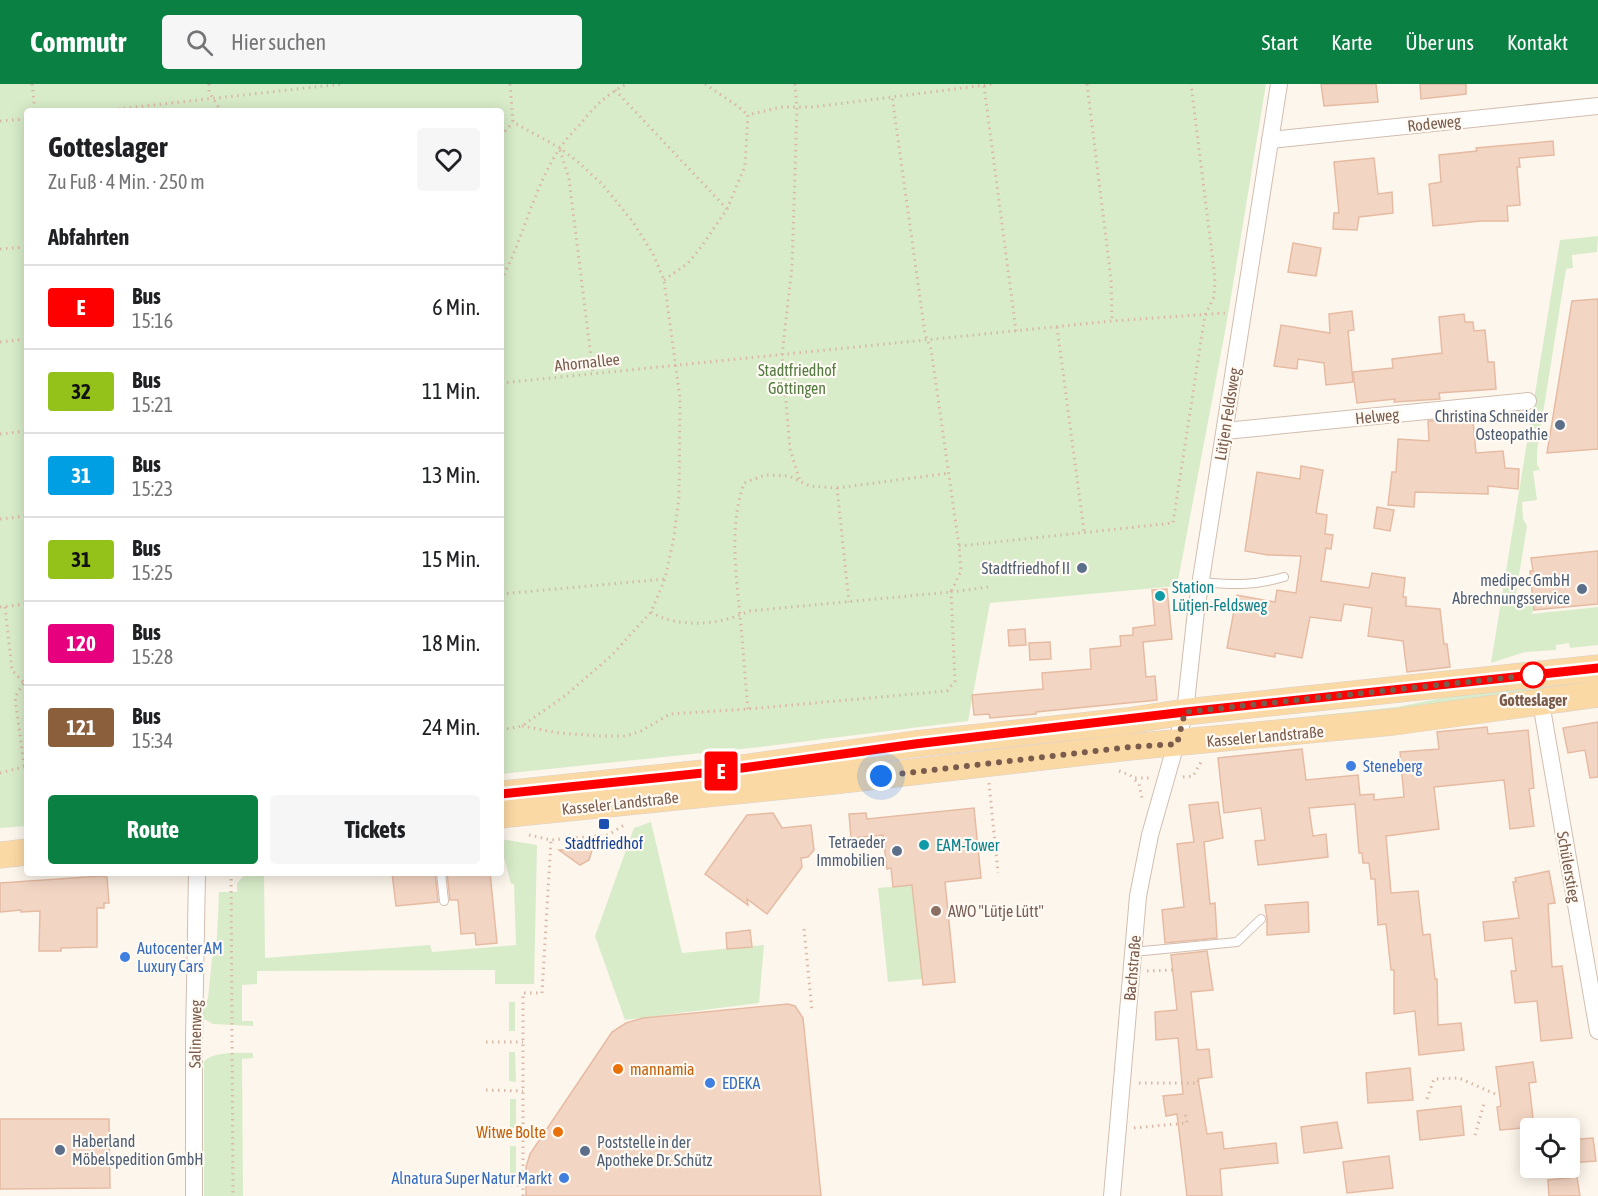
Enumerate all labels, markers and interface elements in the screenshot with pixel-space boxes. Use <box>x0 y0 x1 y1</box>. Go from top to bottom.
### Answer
search box <box>162 15 582 69</box>
text: Commutr <box>30 26 126 58</box>
icon: search <box>183 26 216 59</box>
text: Hier suchen <box>231 29 326 55</box>
text: Start <box>1262 30 1298 54</box>
text: Karte <box>1331 30 1372 54</box>
text: Über uns <box>1405 30 1474 54</box>
text: Kontakt <box>1507 30 1568 54</box>
street label: Rodeweg <box>1406 111 1462 136</box>
button: heart <box>417 128 480 191</box>
text: Gotteslager <box>48 131 167 163</box>
text: Zu Fuß · 4 Min. · 250 m <box>48 170 205 193</box>
text: Abfahrten <box>48 224 129 250</box>
text: Bus <box>132 283 161 309</box>
text: 6 Min. <box>432 294 480 320</box>
text: E <box>77 295 85 319</box>
text: 15:16 <box>132 309 173 332</box>
street label: Ahornallee <box>553 350 621 374</box>
park label: Stadtfriedhof Göttingen <box>758 361 837 398</box>
street label: Lütjen Feldsweg <box>1211 366 1244 462</box>
text: Bus <box>132 367 161 393</box>
text: 11 Min. <box>422 378 480 404</box>
text: 32 <box>71 379 91 403</box>
text: 15:21 <box>132 393 173 416</box>
street label: Helweg <box>1354 405 1400 428</box>
place label: Christina Schneider Osteopathie <box>1435 407 1548 444</box>
marker: Christina Schneider Osteopathie <box>1553 418 1567 432</box>
text: Bus <box>132 451 161 477</box>
text: 13 Min. <box>422 462 480 488</box>
text: 31 <box>71 463 91 487</box>
text: 15:23 <box>132 477 173 500</box>
text: Bus <box>132 535 161 561</box>
text: 15 Min. <box>422 546 480 572</box>
text: 31 <box>71 547 91 571</box>
place label: Stadtfriedhof II <box>981 559 1070 577</box>
text: 15:25 <box>132 561 173 584</box>
marker: Stadtfriedhof II <box>1075 561 1089 575</box>
place label: medipec GmbH Abrechnungsservice <box>1452 571 1570 608</box>
place label: Station Lütjen-Feldsweg <box>1172 578 1268 615</box>
marker: medipec GmbH Abrechnungsservice <box>1575 582 1589 596</box>
marker: Station Lütjen-Feldsweg <box>1153 589 1167 603</box>
text: Bus <box>132 619 161 645</box>
text: 18 Min. <box>422 630 480 656</box>
text: 120 <box>66 631 96 655</box>
text: 15:28 <box>132 645 173 668</box>
marker: Gotteslager <box>1520 662 1546 688</box>
place label: Gotteslager <box>1499 691 1567 709</box>
text: Bus <box>132 703 161 729</box>
text: 24 Min. <box>422 714 480 740</box>
text: 121 <box>66 715 96 739</box>
street label: Kasseler Landstraße <box>1206 722 1324 750</box>
text: 15:34 <box>132 729 173 752</box>
line badge: E <box>702 752 740 790</box>
place label: Steneberg <box>1363 757 1423 776</box>
text: E <box>717 759 725 783</box>
marker: Steneberg <box>1344 759 1358 773</box>
your location <box>866 761 896 791</box>
street label: Kasseler Landstraße <box>561 788 679 818</box>
button: Route <box>48 795 258 864</box>
button: Tickets <box>270 795 480 864</box>
marker: Stadtfriedhof <box>597 817 611 831</box>
street label: Schülerstieg <box>1553 830 1584 904</box>
place label: Tetraeder Immobilien <box>816 833 885 869</box>
place label: Stadtfriedhof <box>565 834 644 852</box>
place label: EAM-Tower <box>936 836 1000 854</box>
marker: EAM-Tower <box>917 838 931 852</box>
marker: Tetraeder Immobilien <box>890 844 904 858</box>
place label: AWO "Lütje Lütt" <box>948 902 1044 921</box>
marker: AWO "Lütje Lütt" <box>929 904 943 918</box>
street label: Bachstraße <box>1120 935 1144 1001</box>
place label: Autocenter AM Luxury Cars <box>137 939 223 976</box>
marker: Autocenter AM Luxury Cars <box>118 950 132 964</box>
street label: Salinenweg <box>185 1000 206 1068</box>
place label: mannamia <box>630 1060 695 1078</box>
marker: mannamia <box>611 1062 625 1076</box>
place label: EDEKA <box>722 1074 760 1092</box>
marker: EDEKA <box>703 1076 717 1090</box>
map controls <box>1520 1118 1580 1178</box>
button: locate <box>1520 1118 1580 1178</box>
place label: Witwe Bolte <box>476 1123 546 1141</box>
marker: Witwe Bolte <box>551 1125 565 1139</box>
place label: Haberland Möbelspedition GmbH <box>72 1132 204 1169</box>
place label: Poststelle in der Apotheke Dr. Schütz <box>597 1133 713 1170</box>
marker: Haberland Möbelspedition GmbH <box>53 1143 67 1157</box>
marker: Poststelle in der Apotheke Dr. Schütz <box>578 1144 592 1158</box>
place label: Alnatura Super Natur Markt <box>391 1169 552 1188</box>
marker: Alnatura Super Natur Markt <box>557 1171 571 1185</box>

